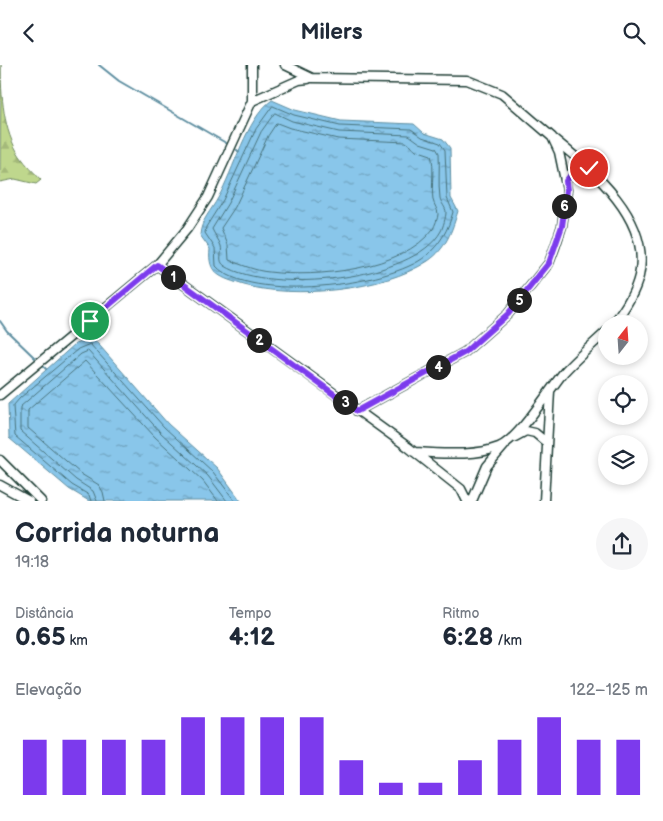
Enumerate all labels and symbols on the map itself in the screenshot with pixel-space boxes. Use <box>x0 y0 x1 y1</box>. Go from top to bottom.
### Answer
pin <box>568 147 610 189</box>
pin: 6 <box>552 193 576 219</box>
pin: 1 <box>160 265 186 289</box>
pin: 5 <box>506 287 532 313</box>
pin <box>69 300 111 342</box>
north arrow <box>598 315 648 365</box>
pin: 2 <box>246 327 272 353</box>
pin: 4 <box>426 355 450 379</box>
pin: 3 <box>332 389 358 415</box>

